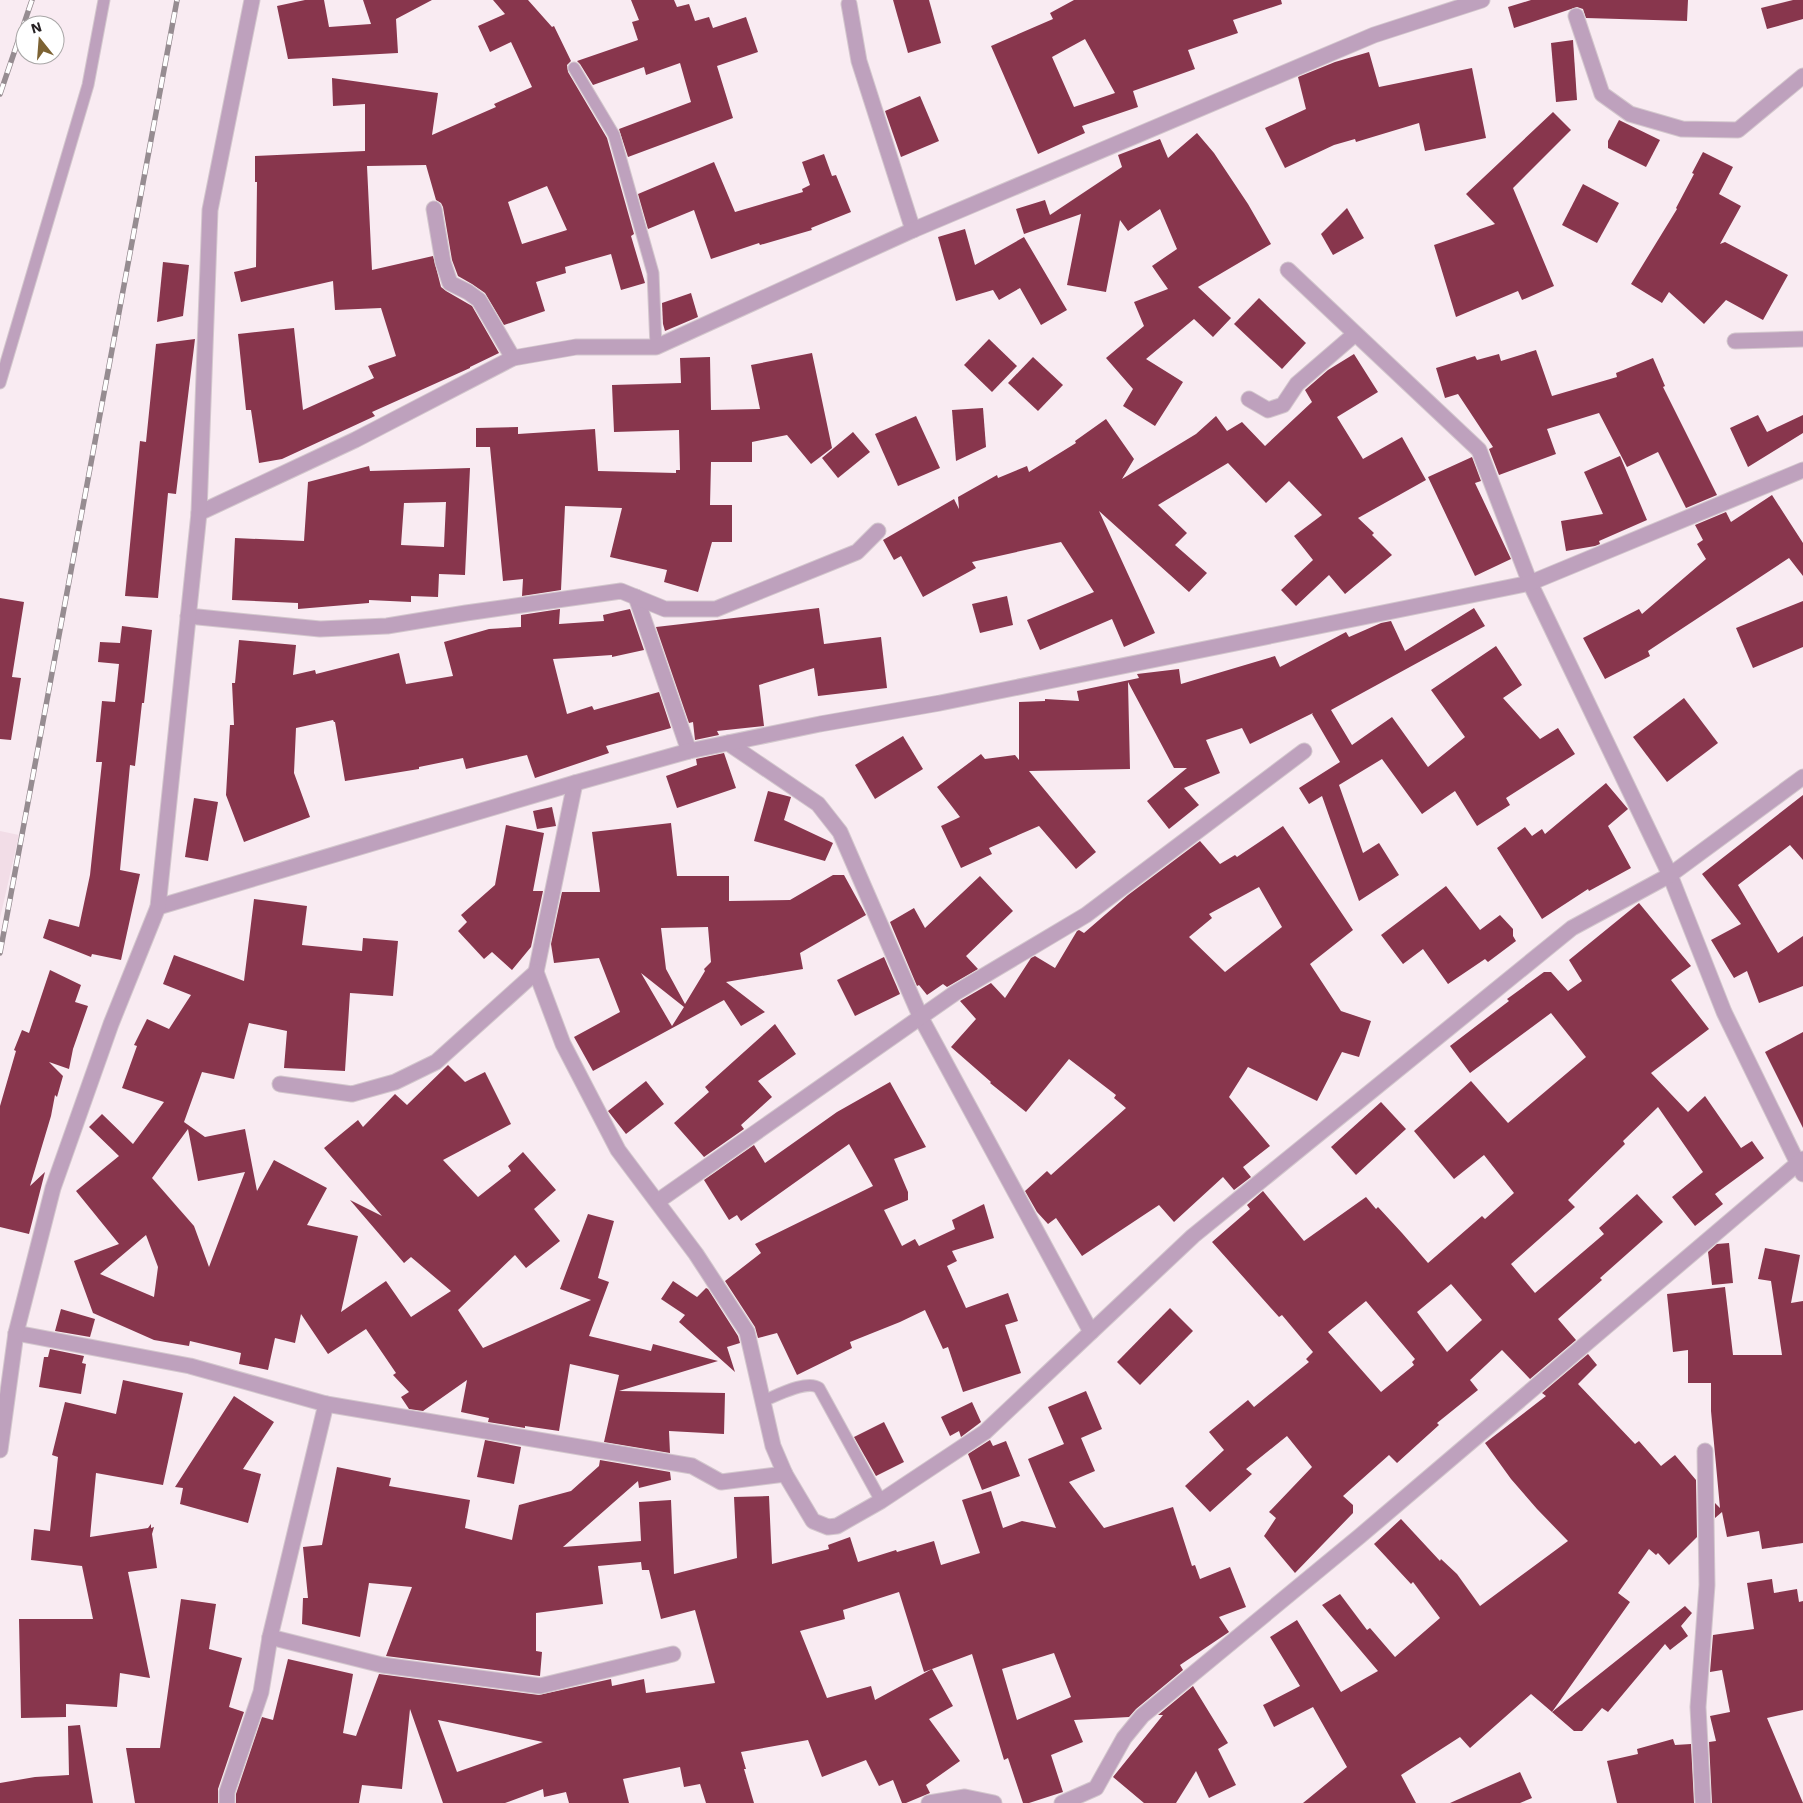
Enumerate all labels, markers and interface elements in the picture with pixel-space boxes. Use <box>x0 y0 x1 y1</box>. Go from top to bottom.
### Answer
north arrow <box>15 15 65 65</box>
text: N <box>29 18 43 37</box>

